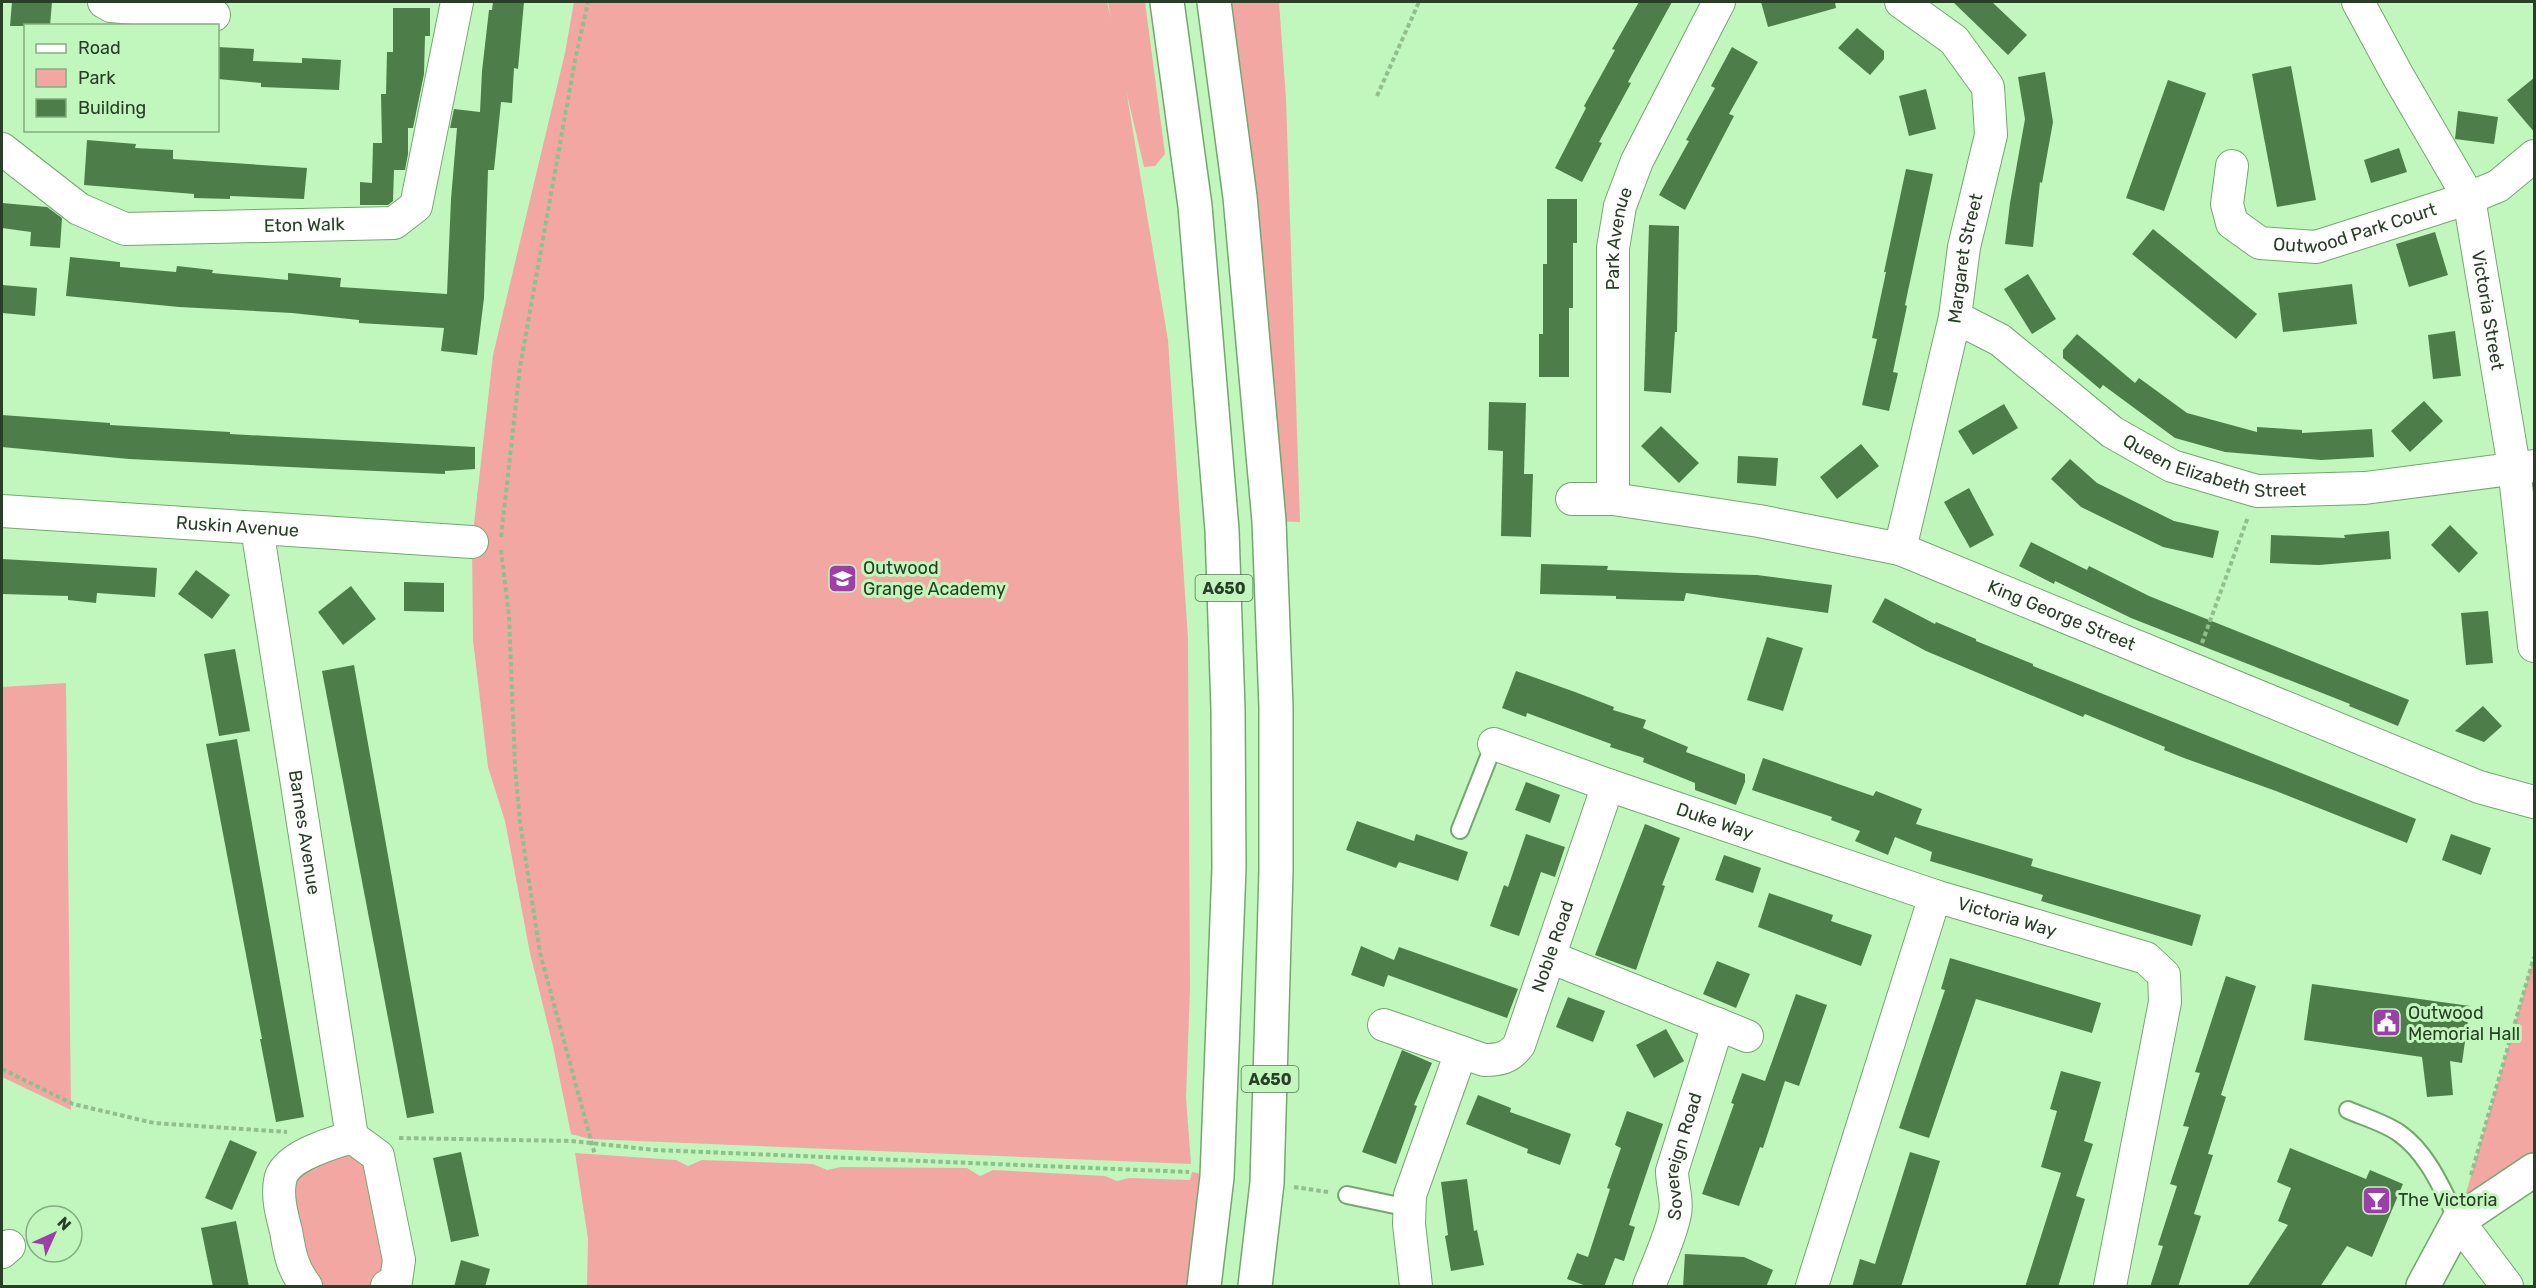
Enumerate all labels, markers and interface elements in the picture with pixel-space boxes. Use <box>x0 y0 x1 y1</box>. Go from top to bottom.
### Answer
legend <box>24 24 219 132</box>
text: Road <box>78 37 121 59</box>
text: Park <box>78 67 116 89</box>
text: Building <box>78 97 146 119</box>
street label: Park Avenue <box>1602 184 1637 290</box>
street label: Margaret Street <box>1943 191 1988 325</box>
street label: Outwood Park Court <box>2272 198 2439 258</box>
street label: Eton Walk <box>264 213 346 237</box>
street label: Victoria Street <box>2467 249 2509 372</box>
street label: Queen Elizabeth Street <box>2119 429 2307 502</box>
street label: Ruskin Avenue <box>175 511 300 542</box>
place label: Outwood Grange Academy <box>863 557 1006 600</box>
school or university icon: Outwood Grange Academy <box>826 562 858 594</box>
road number: A650 <box>1196 575 1252 601</box>
street label: King George Street <box>1984 575 2139 656</box>
street label: Barnes Avenue <box>284 768 325 896</box>
street label: Duke Way <box>1673 798 1756 845</box>
street label: Victoria Way <box>1955 892 2059 942</box>
street label: Noble Road <box>1527 898 1579 995</box>
place label: Outwood Memorial Hall <box>2408 1002 2520 1045</box>
public building icon: Outwood Memorial Hall <box>2371 1007 2403 1039</box>
road number: A650 <box>1242 1066 1298 1092</box>
street label: Sovereign Road <box>1661 1090 1707 1222</box>
bar icon: The Victoria <box>2361 1184 2393 1216</box>
place label: The Victoria <box>2398 1189 2498 1211</box>
north arrow <box>24 1204 84 1264</box>
text: N <box>53 1213 75 1235</box>

